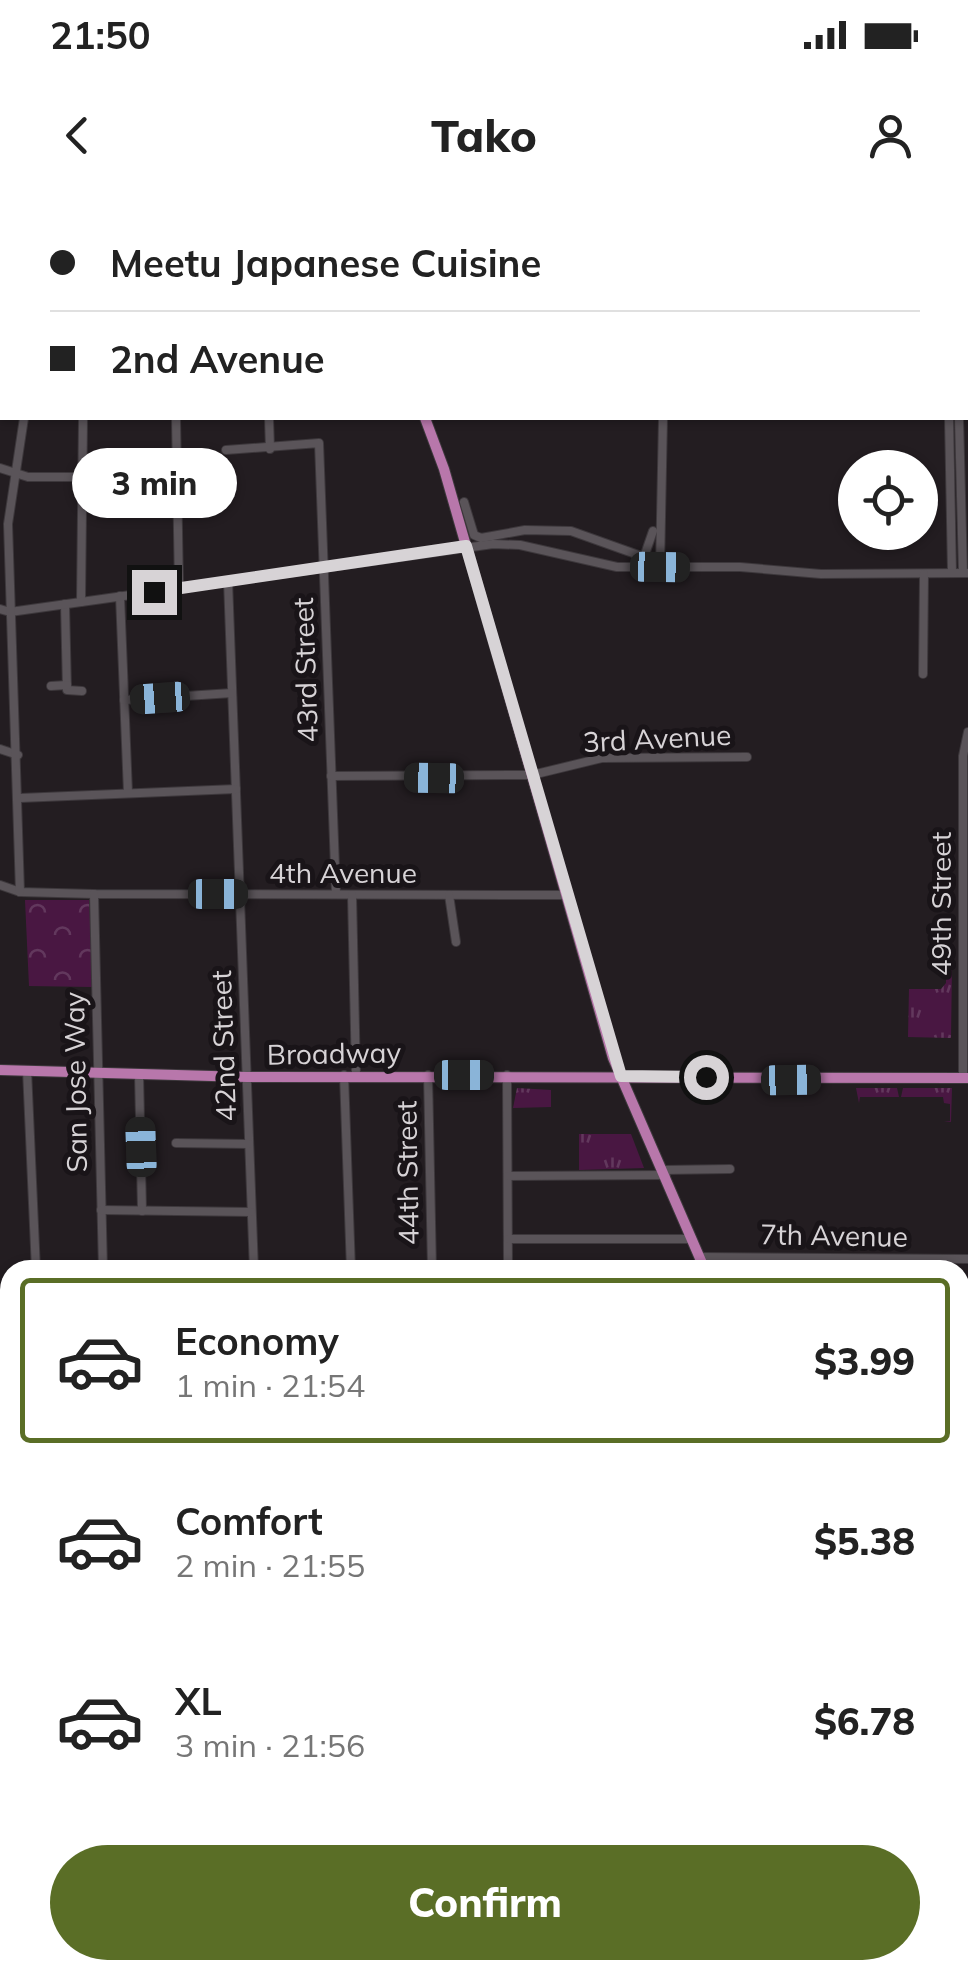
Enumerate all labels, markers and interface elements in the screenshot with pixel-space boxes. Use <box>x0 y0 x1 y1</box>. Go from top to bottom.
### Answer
text: 21:50 <box>50 11 151 59</box>
text: Tako <box>431 107 537 163</box>
icon: back <box>50 108 105 163</box>
icon: person <box>863 108 918 163</box>
text: Meetu Japanese Cuisine <box>110 239 541 287</box>
text: 2nd Avenue <box>110 335 325 383</box>
callout: 3 min <box>72 447 236 517</box>
map controls <box>838 450 938 550</box>
button: locate <box>838 450 938 550</box>
text: 3 min <box>112 463 197 503</box>
car <box>630 551 690 583</box>
route end <box>132 570 177 615</box>
street label: 43rd Street <box>285 597 325 743</box>
car <box>129 681 191 715</box>
street label: 3rd Avenue <box>582 717 732 759</box>
car <box>404 762 464 794</box>
street label: 49th Street <box>923 832 958 976</box>
street label: 4th Avenue <box>269 855 417 890</box>
car <box>188 879 248 909</box>
street label: 42nd Street <box>203 969 243 1122</box>
street label: San Jose Way <box>56 991 94 1173</box>
street label: Broadway <box>267 1034 402 1072</box>
route start <box>684 1055 729 1100</box>
car <box>434 1060 494 1090</box>
car <box>761 1064 821 1096</box>
street label: 44th Street <box>388 1100 426 1246</box>
car <box>125 1116 157 1178</box>
street label: 7th Avenue <box>760 1216 908 1254</box>
icon: car <box>55 1316 145 1406</box>
text: Economy <box>175 1317 339 1365</box>
text: $3.99 <box>814 1337 915 1385</box>
text: 1 min · 21:54 <box>175 1365 365 1405</box>
icon: car <box>55 1496 145 1586</box>
text: Comfort <box>175 1497 323 1545</box>
text: $5.38 <box>814 1517 915 1565</box>
text: 2 min · 21:55 <box>175 1545 365 1585</box>
icon: car <box>55 1676 145 1766</box>
text: XL <box>175 1677 222 1725</box>
text: $6.78 <box>814 1697 915 1745</box>
text: 3 min · 21:56 <box>175 1725 365 1765</box>
button: Confirm <box>50 1845 920 1960</box>

